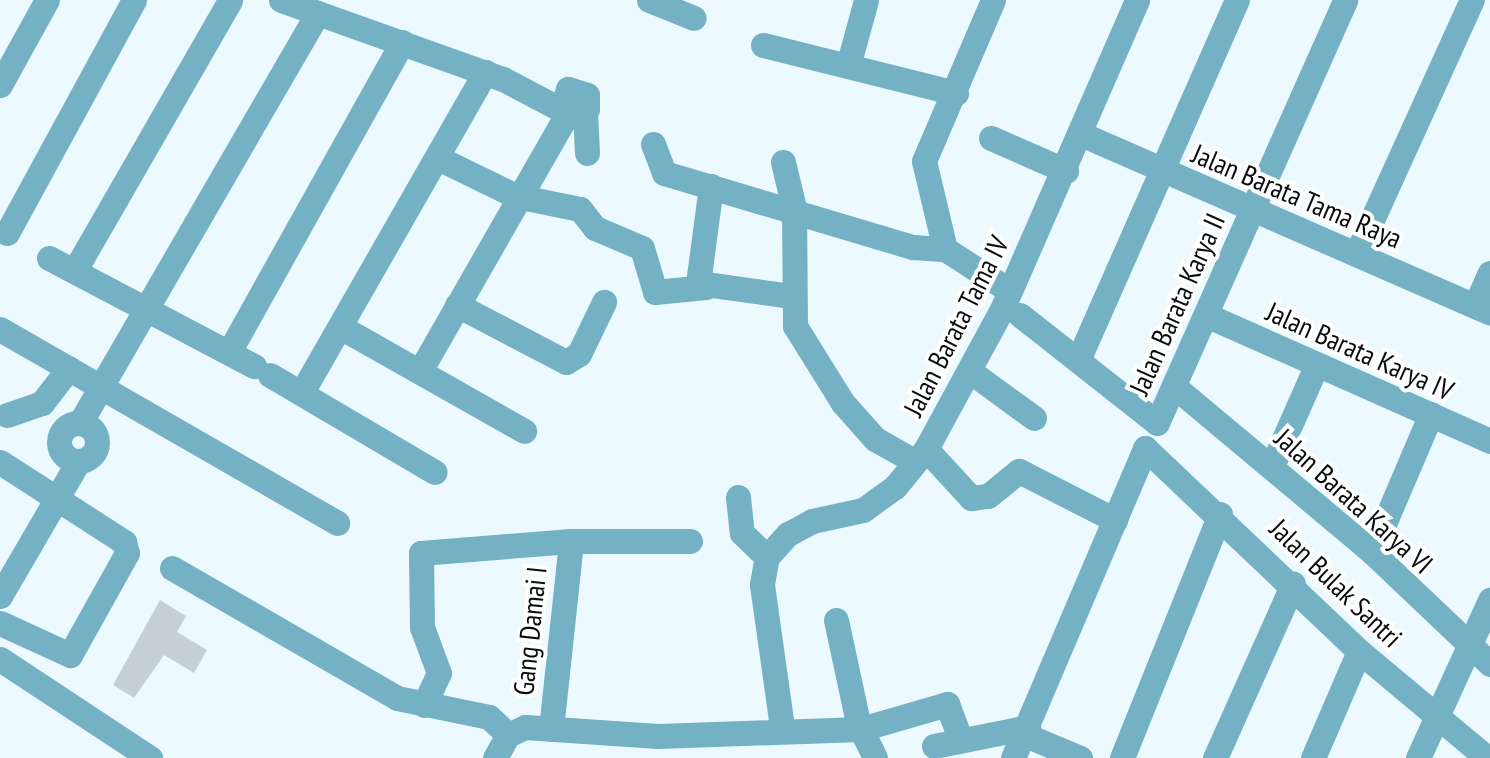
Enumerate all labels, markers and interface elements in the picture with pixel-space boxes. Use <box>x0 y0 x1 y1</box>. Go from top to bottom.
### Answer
street label: Jalan Barata Tama Raya <box>1187 137 1407 255</box>
street label: Jalan Barata Karya II <box>1122 208 1232 400</box>
street label: Jalan Barata Tama IV <box>896 230 1016 422</box>
street label: Jalan Barata Karya IV <box>1261 295 1459 407</box>
street label: Jalan Barata Karya VI <box>1268 421 1440 581</box>
street label: Jalan Bulak Santri <box>1263 512 1409 654</box>
street label: Gang Damai I <box>507 565 553 697</box>

